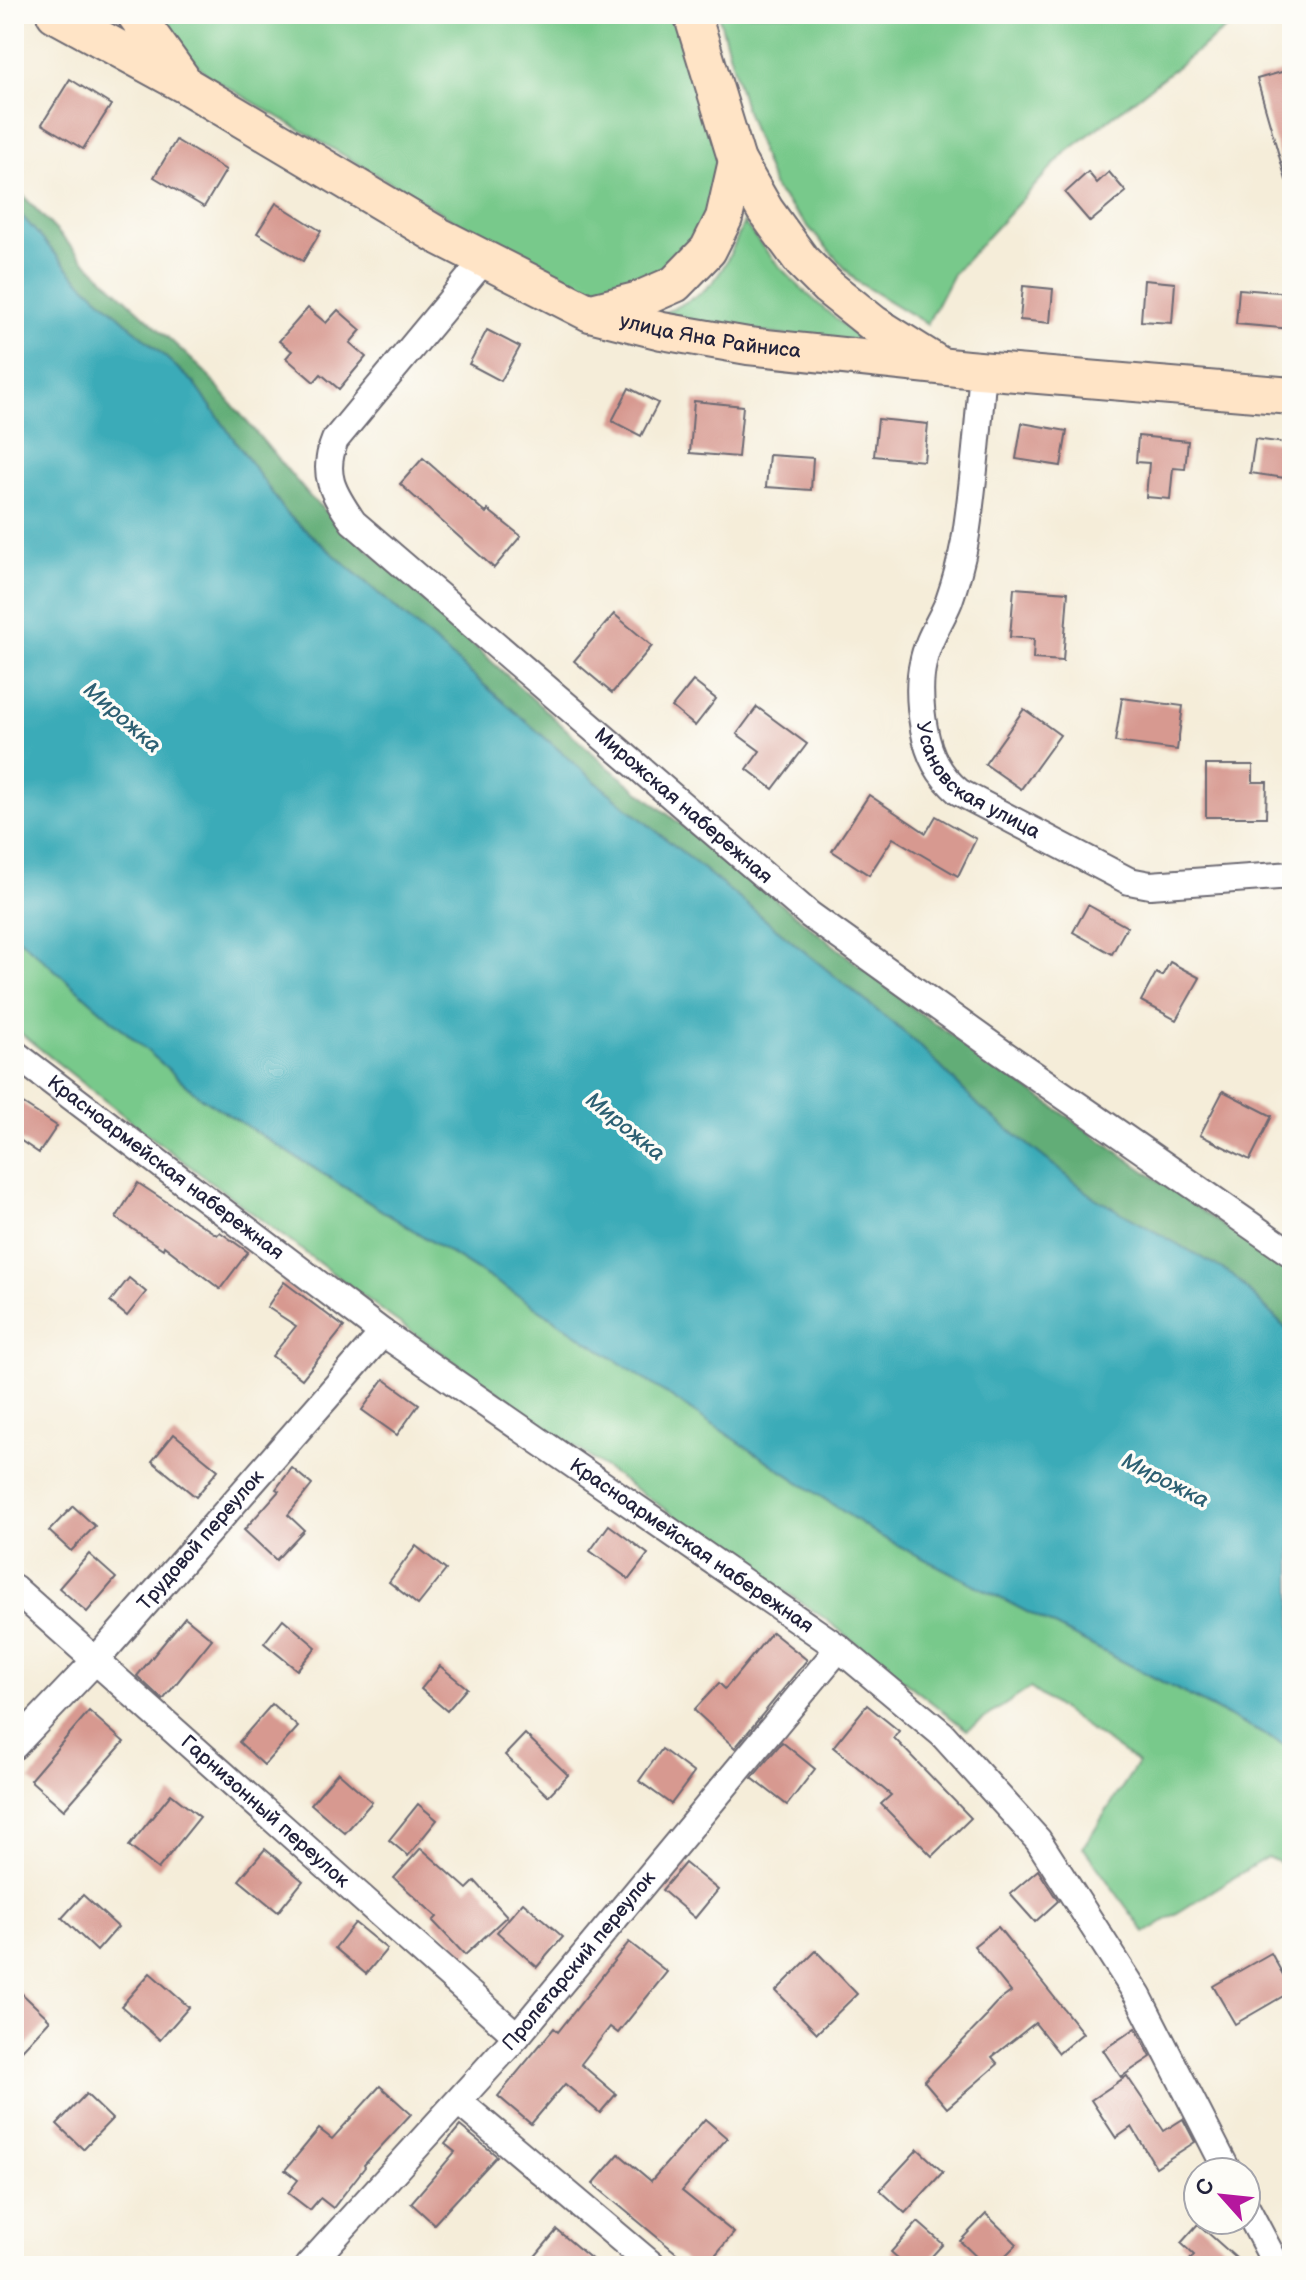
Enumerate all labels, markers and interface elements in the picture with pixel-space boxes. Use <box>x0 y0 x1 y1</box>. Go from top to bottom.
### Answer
street label: улица Яна Райниса <box>617 309 802 363</box>
water label: Мирожка <box>77 677 167 759</box>
street label: Усановская улица <box>911 720 1044 844</box>
street label: Мирожская набережная <box>589 723 777 889</box>
street label: Красноармейская набережная <box>42 1070 288 1265</box>
water label: Мирожка <box>580 1087 670 1167</box>
water label: Мирожка <box>1117 1447 1213 1515</box>
street label: Красноармейская набережная <box>565 1453 818 1639</box>
street label: Трудовой переулок <box>133 1465 269 1616</box>
street label: Гарнизонный переулок <box>176 1730 354 1893</box>
street label: Пролетарский переулок <box>497 1866 661 2056</box>
north arrow <box>1182 2156 1262 2236</box>
text: С <box>1190 2175 1221 2201</box>

